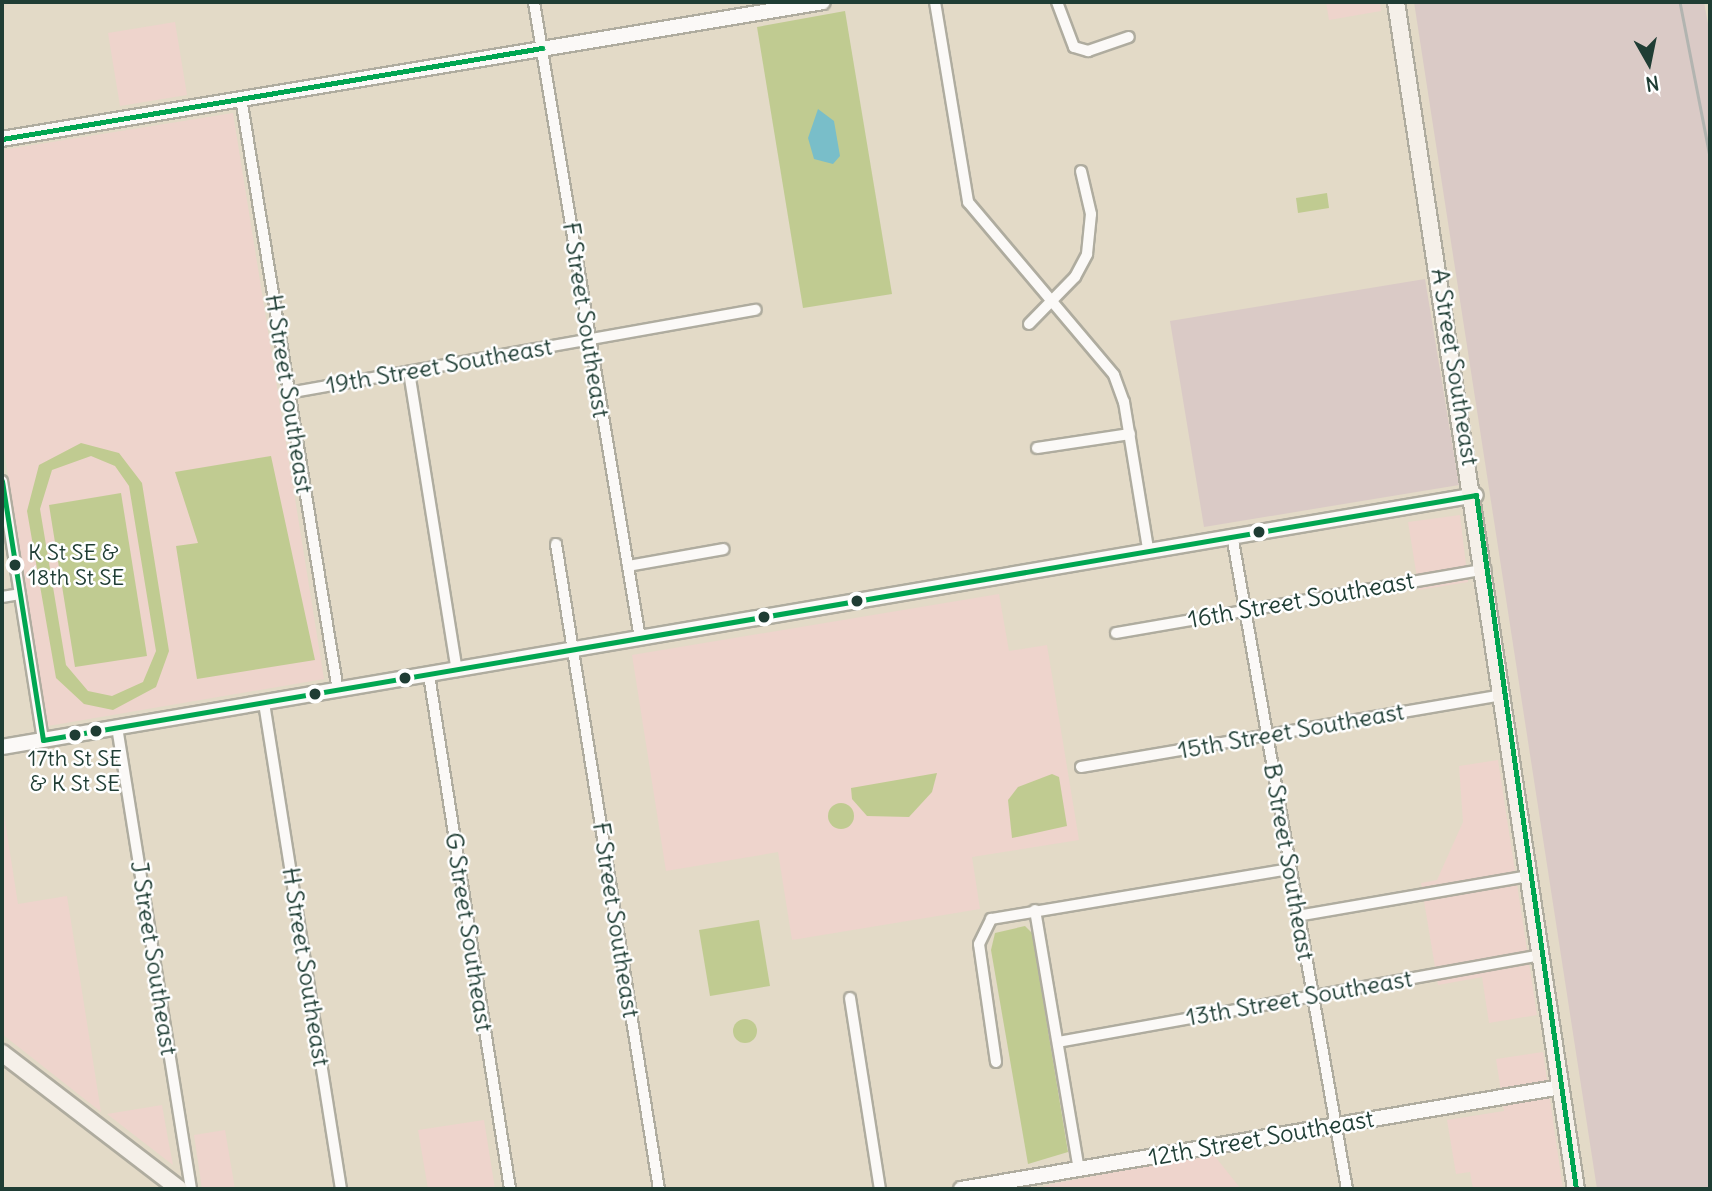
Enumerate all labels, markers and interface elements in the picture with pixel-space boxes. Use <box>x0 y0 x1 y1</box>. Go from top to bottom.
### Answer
north arrow <box>1614 28 1684 98</box>
text: N <box>1644 71 1661 97</box>
street label: F Street Southeast <box>556 220 616 420</box>
street label: A Street Southeast <box>1425 266 1485 468</box>
street label: H Street Southeast <box>259 292 319 496</box>
street label: 19th Street Southeast <box>324 332 554 400</box>
unlabelled marker <box>1252 525 1266 539</box>
place label: K St SE & 18th St SE <box>28 539 124 590</box>
marker: K St SE & 18th St SE <box>8 558 22 572</box>
street label: 16th Street Southeast <box>1186 566 1416 634</box>
unlabelled marker <box>850 594 864 608</box>
unlabelled marker <box>757 610 771 624</box>
unlabelled marker <box>398 671 412 685</box>
unlabelled marker <box>308 687 322 701</box>
street label: 15th Street Southeast <box>1176 697 1406 765</box>
unlabelled marker <box>89 724 103 738</box>
marker: 17th St SE & K St SE <box>68 728 82 742</box>
place label: 17th St SE & K St SE <box>28 745 122 796</box>
street label: B Street Southeast <box>1257 761 1321 963</box>
street label: F Street Southeast <box>586 820 646 1020</box>
street label: G Street Southeast <box>439 830 499 1034</box>
street label: J Street Southeast <box>124 859 184 1057</box>
street label: H Street Southeast <box>276 865 336 1069</box>
street label: 13th Street Southeast <box>1184 964 1414 1032</box>
street label: 12th Street Southeast <box>1146 1104 1376 1172</box>

